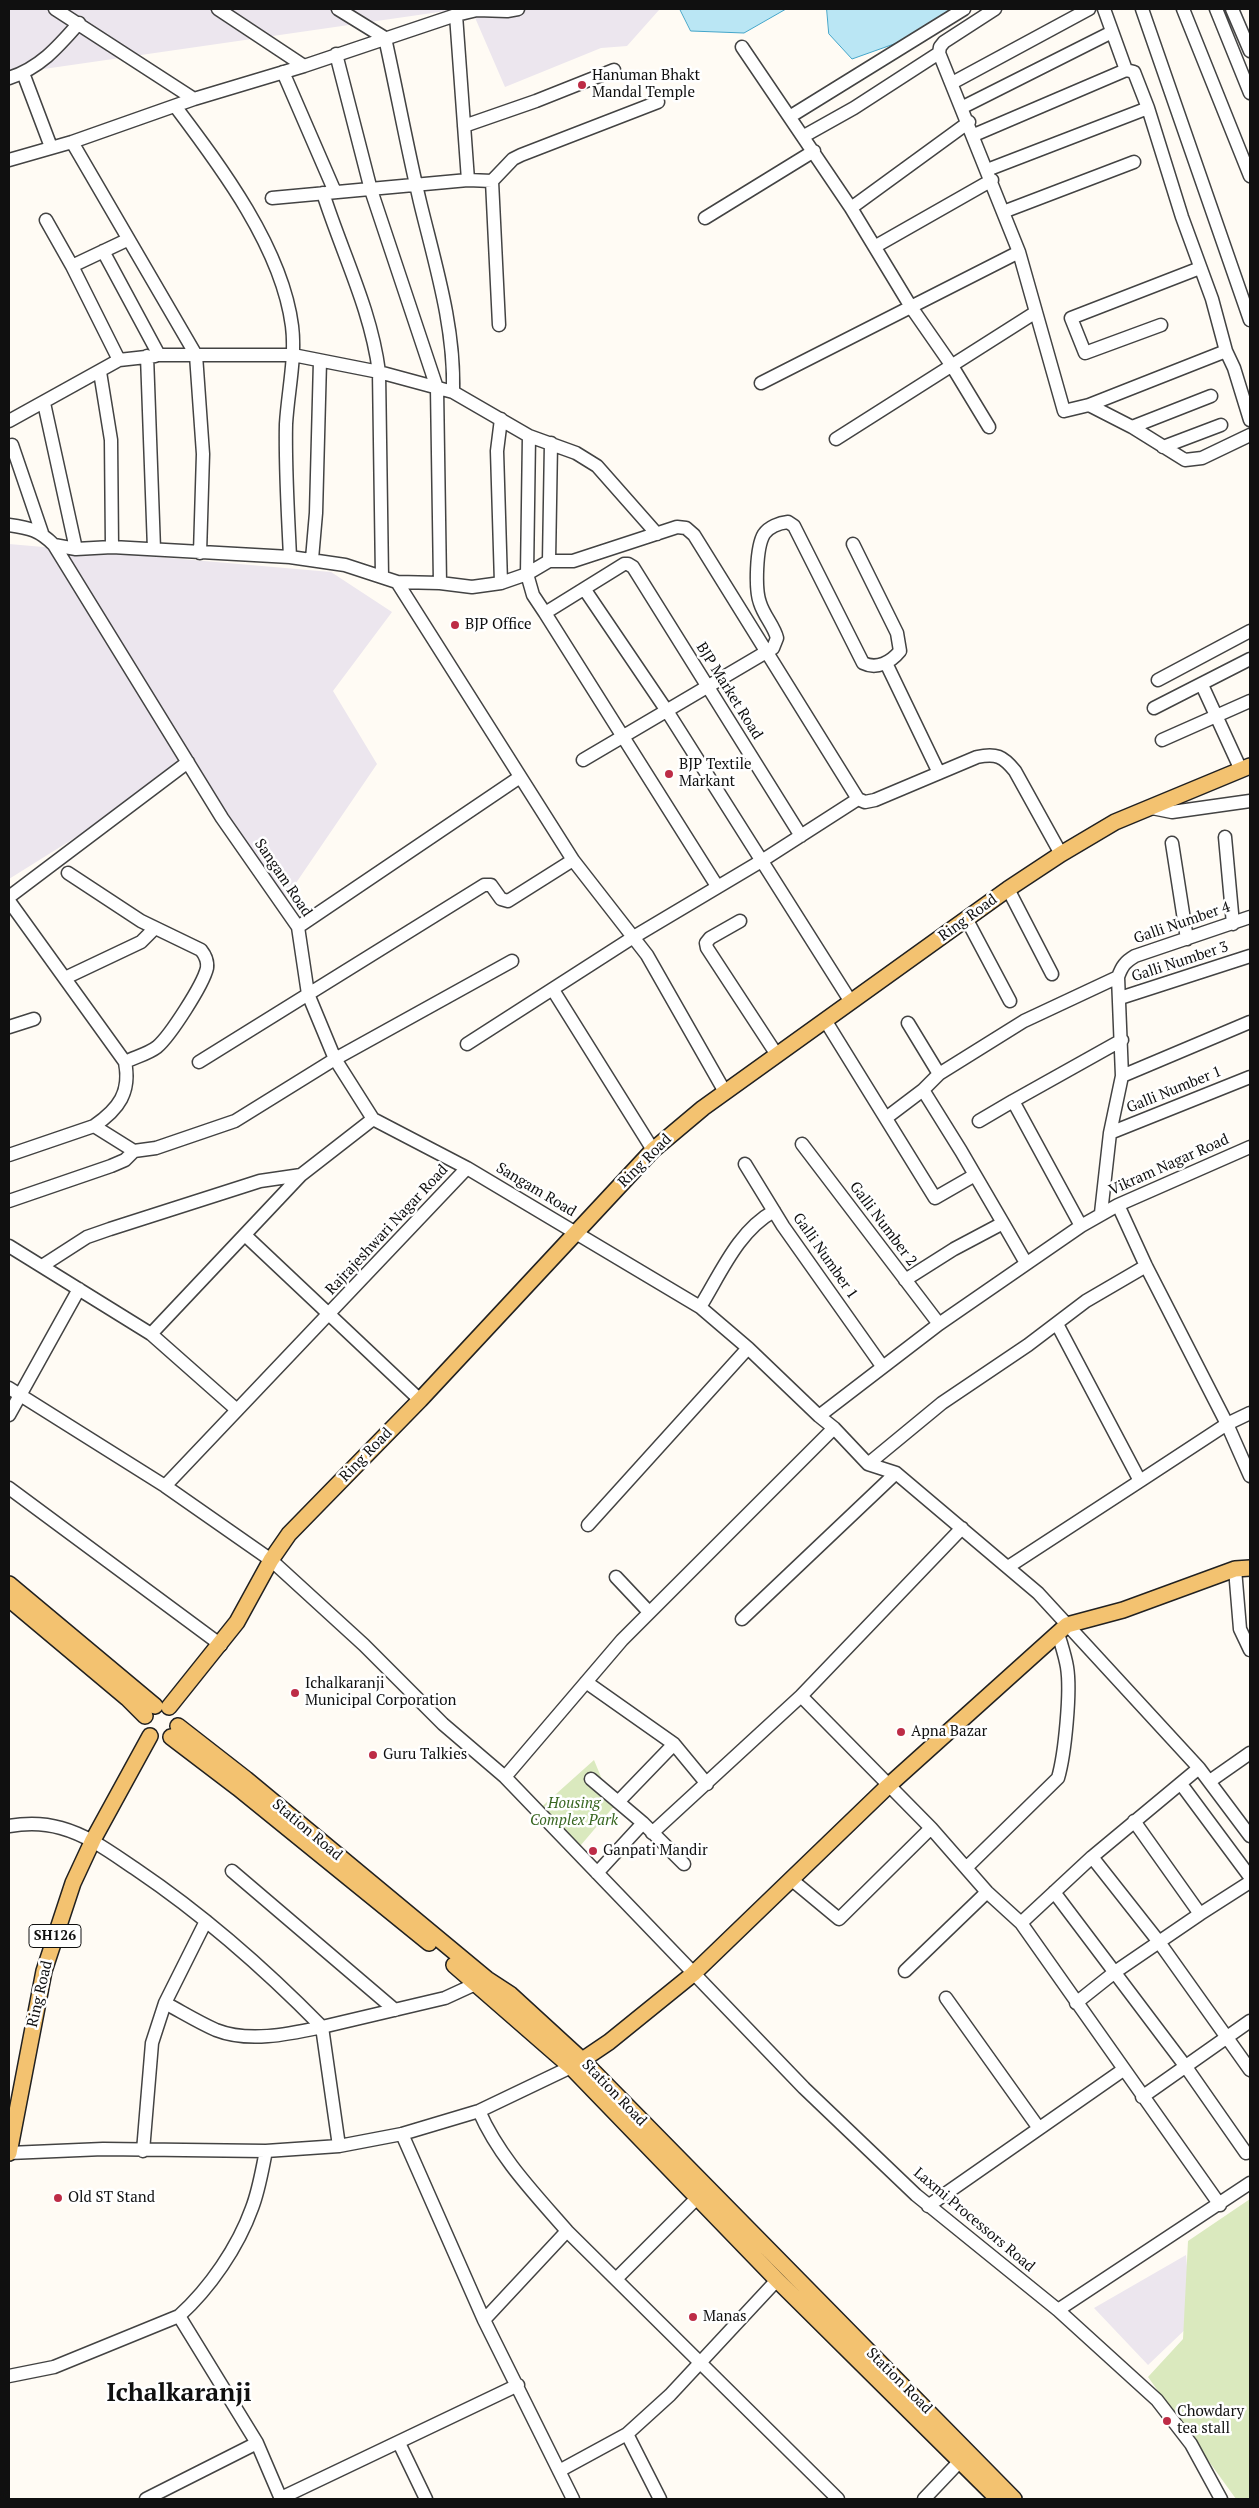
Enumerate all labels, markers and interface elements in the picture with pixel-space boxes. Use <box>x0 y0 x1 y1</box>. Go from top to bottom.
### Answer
place label: Hanuman Bhakt Mandal Temple <box>592 67 700 102</box>
marker: Hanuman Bhakt Mandal Temple <box>576 79 588 91</box>
place label: BJP Office <box>465 616 531 634</box>
marker: BJP Office <box>449 619 461 631</box>
street label: BJP Market Road <box>692 639 766 743</box>
place label: BJP Textile Markant <box>679 756 751 791</box>
marker: BJP Textile Markant <box>663 768 675 780</box>
street label: Sangam Road <box>250 836 316 920</box>
street label: Ring Road <box>935 891 1001 945</box>
street label: Galli Number 4 <box>1131 898 1233 948</box>
street label: Galli Number 3 <box>1129 938 1231 986</box>
street label: Galli Number 1 <box>1124 1063 1224 1117</box>
street label: Vikram Nagar Road <box>1106 1130 1232 1200</box>
street label: Ring Road <box>615 1131 675 1191</box>
street label: Sangam Road <box>493 1159 579 1221</box>
street label: Rajrajeshwari Nagar Road <box>322 1161 452 1299</box>
street label: Galli Number 2 <box>845 1178 921 1270</box>
street label: Galli Number 1 <box>789 1210 861 1302</box>
street label: Ring Road <box>336 1424 396 1486</box>
place label: Ichalkaranji Municipal Corporation <box>305 1675 457 1710</box>
marker: Ichalkaranji Municipal Corporation <box>289 1687 301 1699</box>
place label: Apna Bazar <box>911 1723 987 1741</box>
marker: Apna Bazar <box>895 1726 907 1738</box>
place label: Guru Talkies <box>383 1746 467 1764</box>
marker: Guru Talkies <box>367 1749 379 1761</box>
park label: Housing Complex Park <box>530 1795 618 1830</box>
street label: Station Road <box>268 1796 346 1864</box>
place label: Ganpati Mandir <box>603 1842 708 1860</box>
marker: Ganpati Mandir <box>587 1845 599 1857</box>
road number: SH126 <box>29 1924 81 1948</box>
street label: Ring Road <box>24 1959 56 2029</box>
street label: Station Road <box>578 2056 650 2130</box>
street label: Laxmi Processors Road <box>910 2164 1038 2276</box>
place label: Old ST Stand <box>68 2189 155 2207</box>
marker: Old ST Stand <box>52 2192 64 2204</box>
place label: Manas <box>703 2308 747 2326</box>
marker: Manas <box>687 2311 699 2323</box>
street label: Station Road <box>862 2344 936 2418</box>
district label: Ichalkaranji <box>106 2379 252 2409</box>
place label: Chowdary tea stall <box>1177 2403 1244 2438</box>
marker: Chowdary tea stall <box>1161 2415 1173 2427</box>

